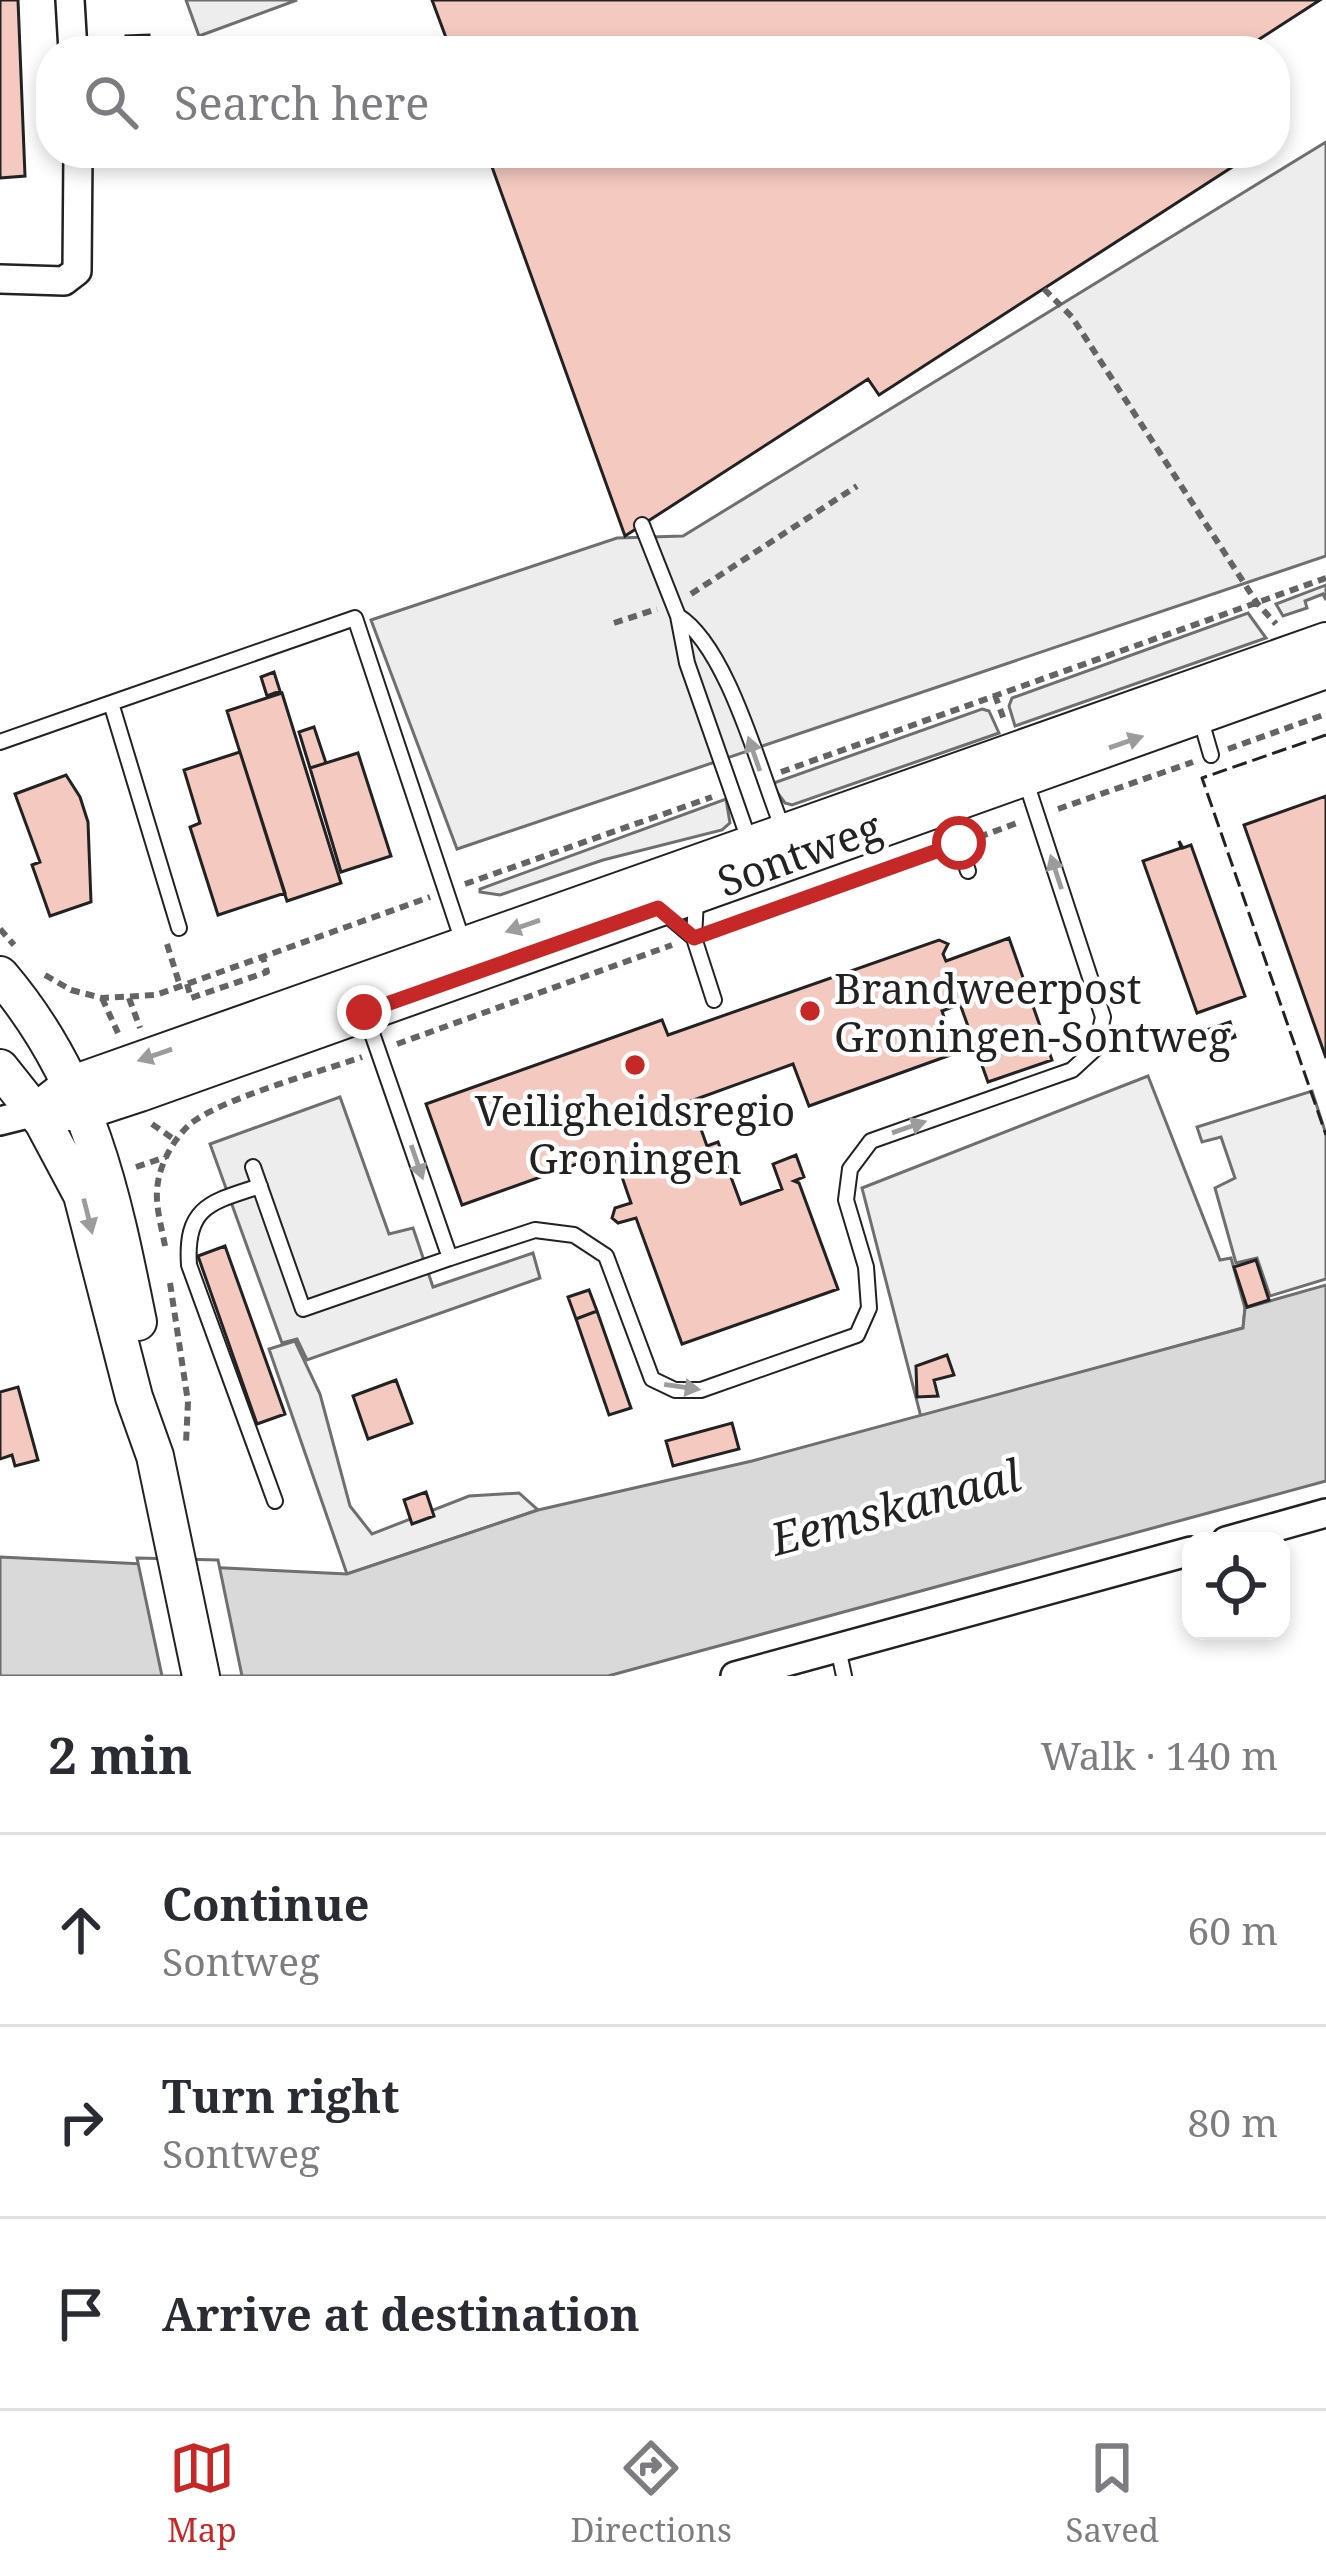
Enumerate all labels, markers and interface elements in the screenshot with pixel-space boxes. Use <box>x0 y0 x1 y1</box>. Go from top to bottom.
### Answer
search box <box>36 36 1290 168</box>
icon: search <box>78 69 144 135</box>
text: Search here <box>174 72 429 133</box>
one-way arrow <box>1108 732 1144 750</box>
one-way arrow <box>744 736 762 772</box>
street label: Sontweg <box>709 797 889 909</box>
route start <box>932 816 986 870</box>
one-way arrow <box>1046 853 1065 890</box>
one-way arrow <box>505 918 541 936</box>
place label: Brandweerpost Groningen-Sontweg <box>834 959 1231 1064</box>
route end <box>337 985 391 1039</box>
marker: Brandweerpost Groningen-Sontweg <box>797 998 823 1024</box>
one-way arrow <box>136 1047 173 1066</box>
marker: Veiligheidsregio Groningen <box>622 1052 648 1078</box>
place label: Veiligheidsregio Groningen <box>475 1081 795 1186</box>
one-way arrow <box>891 1117 927 1135</box>
one-way arrow <box>408 1144 427 1181</box>
one-way arrow <box>79 1198 98 1235</box>
one-way arrow <box>664 1378 701 1397</box>
water label: Eemskanaal <box>763 1443 1027 1569</box>
map controls <box>1182 1532 1290 1640</box>
button: locate <box>1182 1532 1290 1640</box>
text: 2 min <box>48 1719 192 1789</box>
text: Walk · 140 m <box>1041 1728 1278 1781</box>
text: Continue <box>162 1873 370 1934</box>
icon: ahead <box>48 1897 114 1963</box>
text: 60 m <box>1187 1903 1278 1956</box>
text: Sontweg <box>162 1934 320 1987</box>
text: Turn right <box>162 2065 399 2126</box>
icon: right <box>48 2089 114 2155</box>
text: 80 m <box>1187 2095 1278 2148</box>
text: Sontweg <box>162 2126 320 2179</box>
icon: arrive <box>48 2281 114 2347</box>
text: Arrive at destination <box>162 2283 640 2344</box>
tab: Map <box>167 2435 237 2552</box>
tab: Directions <box>570 2435 732 2552</box>
tab: Saved <box>1066 2435 1159 2552</box>

